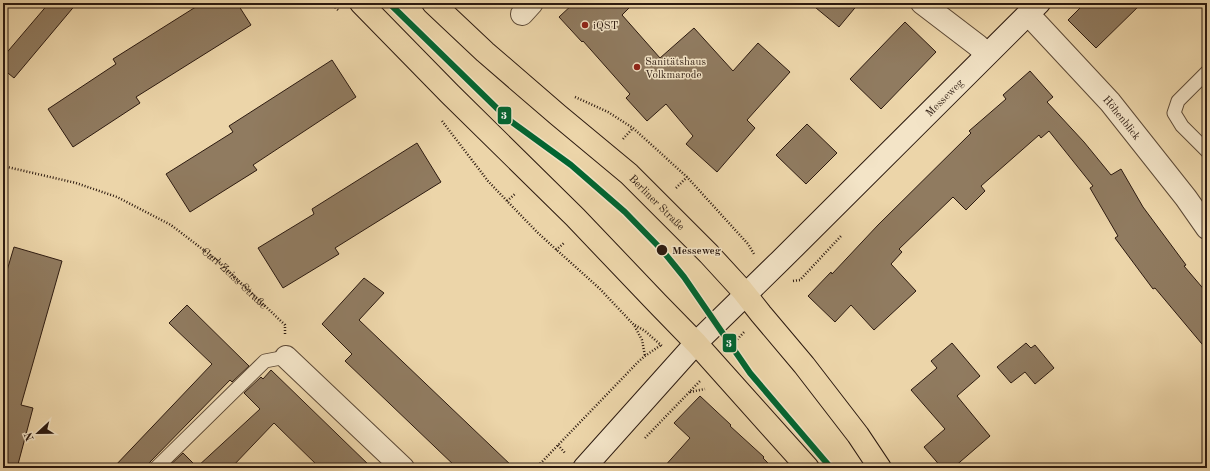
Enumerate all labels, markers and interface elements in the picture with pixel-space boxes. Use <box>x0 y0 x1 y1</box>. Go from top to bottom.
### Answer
marker: iQST <box>580 20 590 30</box>
place label: iQST <box>593 21 618 32</box>
place label: Sanitätshaus Volkmarode <box>645 57 706 81</box>
marker: Sanitätshaus Volkmarode <box>632 62 642 72</box>
street label: Messeweg <box>924 78 966 119</box>
street label: Höhenblick <box>1100 94 1142 143</box>
line badge: 3 <box>497 106 512 125</box>
text: 3 <box>501 111 507 122</box>
street label: Berliner Straße <box>626 173 686 233</box>
marker: Messeweg <box>655 243 669 257</box>
street label: Carl-Zeiss-Straße <box>199 246 269 312</box>
place label: Messeweg <box>672 246 721 257</box>
line badge: 3 <box>722 333 737 353</box>
text: 3 <box>726 339 732 350</box>
north arrow <box>18 413 58 453</box>
text: N <box>23 430 37 442</box>

